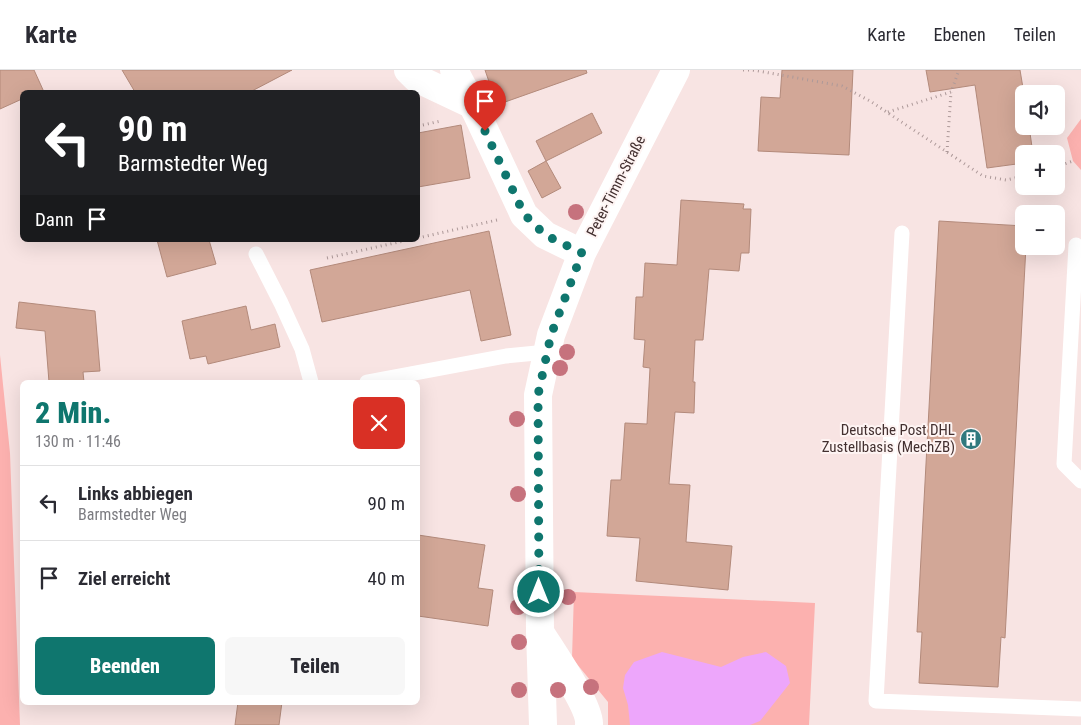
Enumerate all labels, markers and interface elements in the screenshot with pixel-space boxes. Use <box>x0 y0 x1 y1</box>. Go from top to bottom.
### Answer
text: Karte <box>25 21 77 49</box>
text: Karte <box>867 24 906 45</box>
text: Ebenen <box>934 24 986 45</box>
text: Teilen <box>1014 24 1056 45</box>
pin <box>464 80 506 131</box>
map controls <box>1015 85 1065 255</box>
button: sound <box>1015 85 1065 135</box>
icon: arrive <box>471 87 499 115</box>
text: 90 m <box>118 109 187 150</box>
icon: left <box>35 110 100 175</box>
street label: Peter-Timm-Straße <box>583 132 649 240</box>
button: + <box>1015 145 1065 195</box>
text: Barmstedter Weg <box>118 151 268 176</box>
icon: arrive <box>83 205 111 233</box>
button: − <box>1015 205 1065 255</box>
text: Dann <box>35 208 73 231</box>
text: 2 Min. <box>35 395 111 430</box>
button: close <box>353 397 405 449</box>
place label: Deutsche Post DHL Zustellbasis (MechZB) <box>822 421 955 456</box>
building icon: Deutsche Post DHL Zustellbasis (MechZB) <box>959 427 983 451</box>
text: 130 m · 11:46 <box>35 432 121 451</box>
text: Links abbiegen <box>78 482 193 505</box>
icon: left <box>35 489 63 517</box>
text: 90 m <box>368 492 405 515</box>
text: Barmstedter Weg <box>78 505 187 524</box>
icon: arrive <box>35 564 63 592</box>
position arrow <box>512 565 564 617</box>
text: Ziel erreicht <box>78 567 170 590</box>
text: 40 m <box>368 567 405 590</box>
button: Beenden <box>35 637 215 695</box>
button: Teilen <box>225 637 405 695</box>

